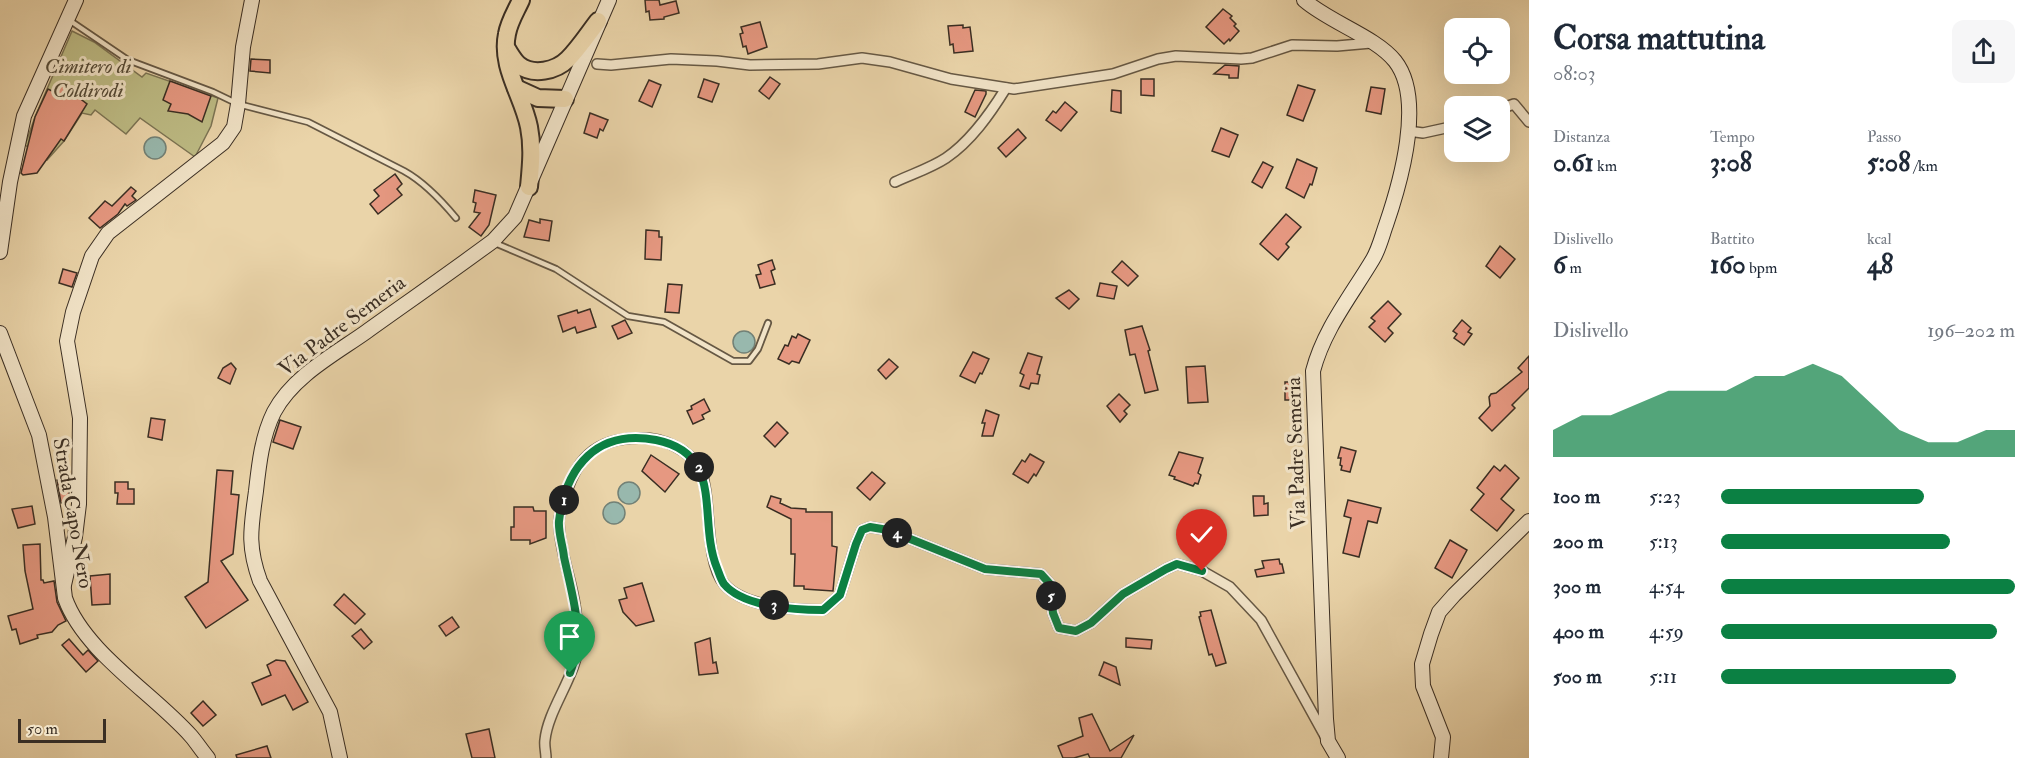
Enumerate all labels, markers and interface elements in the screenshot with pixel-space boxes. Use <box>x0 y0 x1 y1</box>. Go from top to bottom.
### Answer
map controls <box>1444 18 1510 162</box>
button: locate <box>1444 18 1510 84</box>
text: Corsa mattutina <box>1553 18 1765 59</box>
button: share <box>1952 20 2015 83</box>
park label: Cimitero di Coldirodi <box>45 53 132 104</box>
text: 08:03 <box>1553 61 1596 86</box>
button: layers <box>1444 96 1510 162</box>
text: Distanza <box>1553 127 1610 147</box>
text: Tempo <box>1710 127 1755 147</box>
text: Passo <box>1867 127 1901 147</box>
text: 0.61 <box>1553 147 1594 179</box>
text: 3:08 <box>1710 147 1752 179</box>
text: 5:08 <box>1867 147 1910 179</box>
text: km <box>1594 156 1617 176</box>
text: /km <box>1910 156 1938 176</box>
text: Dislivello <box>1553 229 1613 249</box>
text: Battito <box>1710 229 1754 249</box>
text: kcal <box>1867 229 1892 249</box>
text: 6 <box>1553 249 1566 281</box>
text: 160 <box>1710 249 1746 281</box>
text: 48 <box>1867 249 1893 281</box>
text: m <box>1566 258 1582 278</box>
text: bpm <box>1746 258 1777 278</box>
street label: Via Padre Semeria <box>273 269 411 383</box>
text: Dislivello <box>1553 318 1628 343</box>
text: 196–202 m <box>1927 318 2015 343</box>
street label: Via Padre Semeria <box>1280 376 1312 530</box>
street label: Strada Capo Nero <box>46 436 100 590</box>
pin: 2 <box>684 452 714 482</box>
text: 2 <box>695 457 703 477</box>
text: 100 m <box>1553 484 1600 509</box>
text: 5:23 <box>1649 484 1681 509</box>
pin: 1 <box>549 485 579 515</box>
text: 1 <box>561 490 567 510</box>
pin <box>1176 509 1227 571</box>
pin: 4 <box>882 518 912 548</box>
icon: check <box>1185 518 1218 551</box>
text: 4 <box>893 523 901 543</box>
text: 200 m <box>1553 529 1603 554</box>
text: 5:13 <box>1649 529 1678 554</box>
text: 300 m <box>1553 574 1601 599</box>
text: 4:54 <box>1649 574 1684 599</box>
pin: 5 <box>1036 581 1066 611</box>
text: 5 <box>1047 586 1055 606</box>
pin: 3 <box>759 590 789 620</box>
text: 3 <box>771 595 777 615</box>
pin <box>544 611 595 673</box>
text: 400 m <box>1553 619 1604 644</box>
text: 4:59 <box>1649 619 1684 644</box>
icon: arrive <box>553 620 586 653</box>
text: 500 m <box>1553 664 1602 689</box>
text: 5:11 <box>1649 664 1677 689</box>
scale bar <box>18 716 106 744</box>
text: 50 m <box>27 719 58 739</box>

